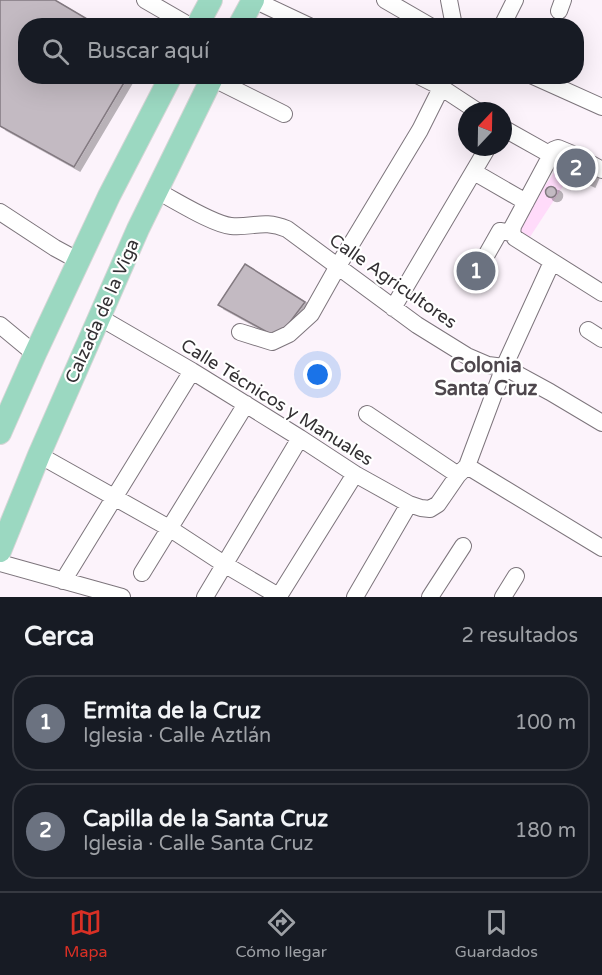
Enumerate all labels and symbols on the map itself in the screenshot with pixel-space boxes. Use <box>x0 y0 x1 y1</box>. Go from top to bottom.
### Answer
north arrow <box>458 102 512 156</box>
pin: 2 <box>556 146 596 190</box>
street label: Calle Agricultores <box>325 229 461 333</box>
street label: Calzada de la Viga <box>60 235 144 387</box>
pin: 1 <box>456 248 496 294</box>
street label: Calle Técnicos y Manuales <box>177 334 377 470</box>
district label: Colonia Santa Cruz <box>434 354 538 401</box>
your location <box>303 360 332 389</box>

